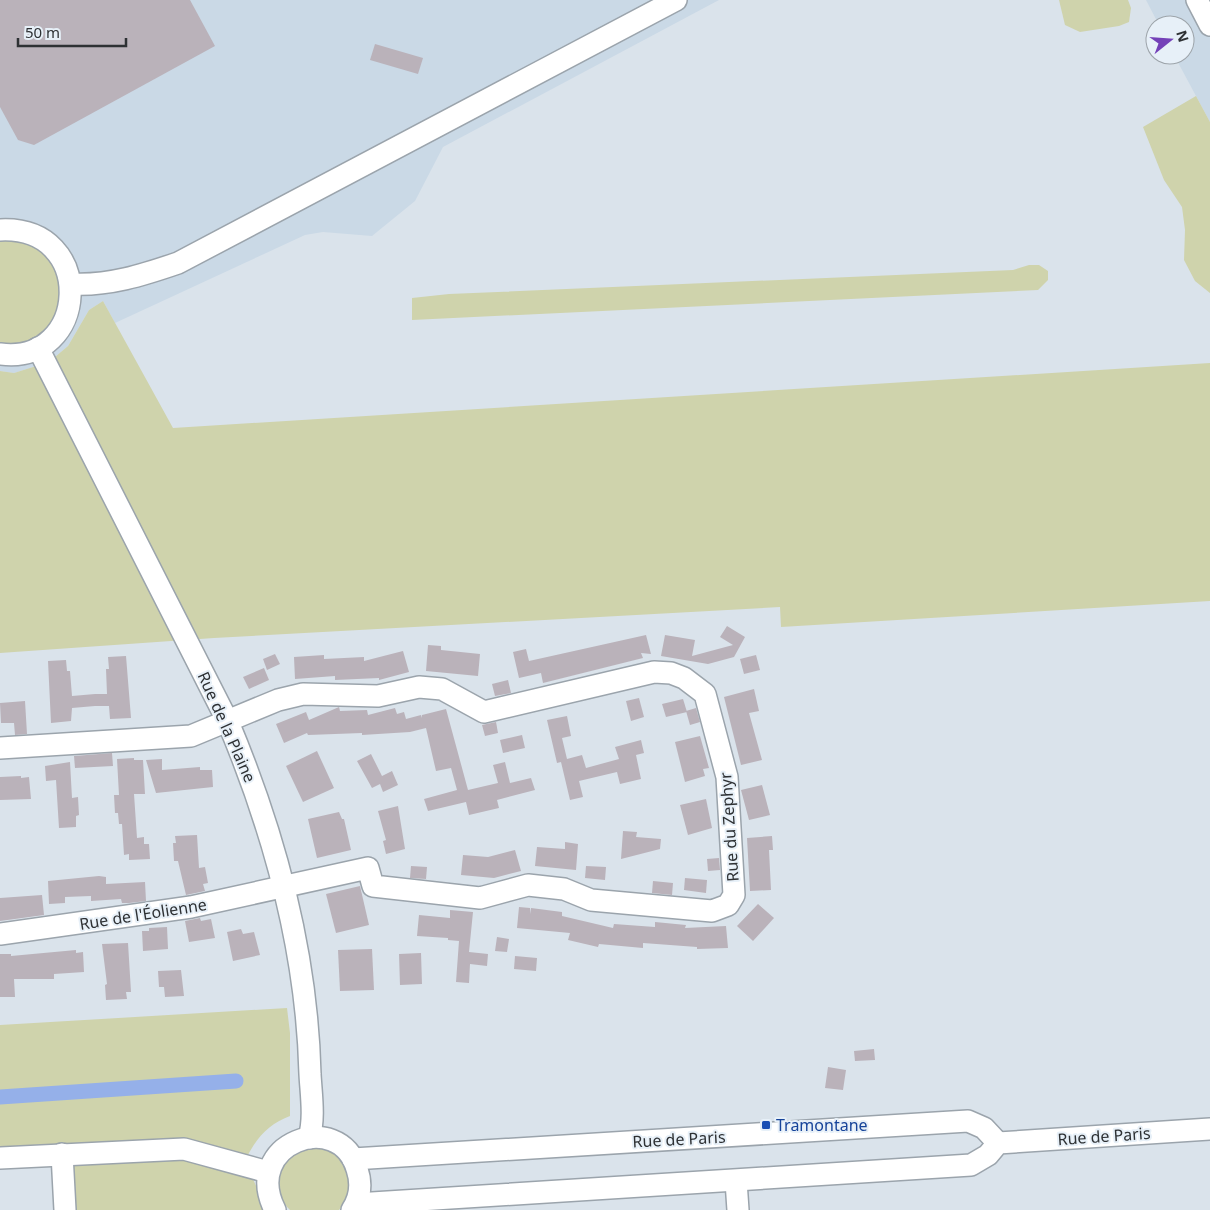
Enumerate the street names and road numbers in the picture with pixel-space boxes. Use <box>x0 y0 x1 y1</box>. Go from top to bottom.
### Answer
street label: Rue de la Plaine <box>193 668 261 786</box>
street label: Rue du Zephyr <box>714 771 744 882</box>
street label: Rue de l'Éolienne <box>78 893 208 935</box>
street label: Rue de Paris <box>1057 1122 1151 1150</box>
street label: Rue de Paris <box>632 1126 726 1152</box>

